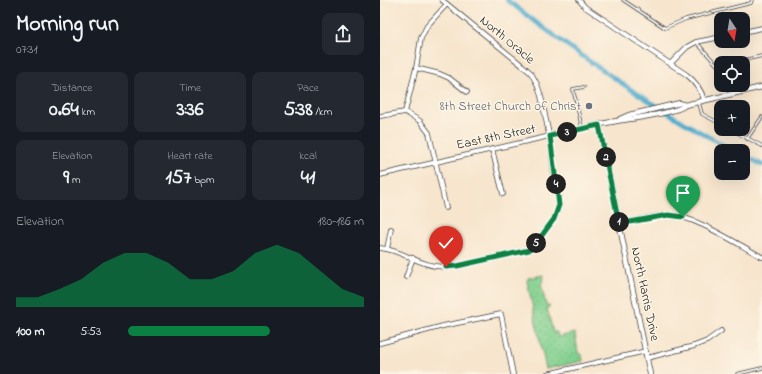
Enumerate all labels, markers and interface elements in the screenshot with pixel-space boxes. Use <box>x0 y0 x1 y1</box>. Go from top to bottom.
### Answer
text: Morning run <box>16 9 119 41</box>
street label: North Oracle <box>475 11 539 69</box>
north arrow <box>714 12 750 48</box>
map controls <box>714 12 750 180</box>
button: share <box>322 13 364 55</box>
text: 07:31 <box>16 40 38 59</box>
button: locate <box>714 56 750 92</box>
text: Distance <box>52 80 92 96</box>
text: Time <box>179 80 201 96</box>
text: Pace <box>297 80 319 96</box>
text: 0.64 <box>49 96 79 125</box>
text: 3:36 <box>176 96 204 125</box>
text: 5:38 <box>284 96 313 125</box>
place label: 8th Street Church of Christ <box>440 97 582 116</box>
button: + <box>714 100 750 136</box>
marker: 8th Street Church of Christ <box>584 101 594 111</box>
text: km <box>79 104 95 120</box>
text: /km <box>313 104 332 120</box>
street label: East 8th Street <box>455 119 538 155</box>
pin: 3 <box>557 122 577 142</box>
text: 3 <box>565 124 569 140</box>
button: − <box>714 144 750 180</box>
pin: 2 <box>596 147 616 167</box>
text: Elevation <box>52 148 92 164</box>
text: Heart rate <box>167 148 213 164</box>
text: kcal <box>299 148 317 164</box>
text: 2 <box>603 149 609 165</box>
text: 9 <box>63 164 69 193</box>
text: 157 <box>165 164 191 193</box>
text: 41 <box>301 164 315 193</box>
text: m <box>69 172 81 188</box>
text: bpm <box>191 172 215 188</box>
pin: 4 <box>546 174 566 194</box>
text: 4 <box>554 176 558 192</box>
pin <box>666 176 700 217</box>
icon: arrive <box>672 182 694 204</box>
text: Elevation <box>16 212 64 231</box>
text: 180–186 m <box>318 212 364 231</box>
pin: 1 <box>609 212 629 232</box>
text: 1 <box>617 214 621 230</box>
pin <box>429 226 463 267</box>
icon: check <box>435 232 457 254</box>
pin: 5 <box>526 233 546 253</box>
text: 5 <box>533 235 539 251</box>
street label: North Harris Drive <box>626 245 664 343</box>
text: 100 m <box>16 322 45 341</box>
text: 5:53 <box>80 322 101 341</box>

